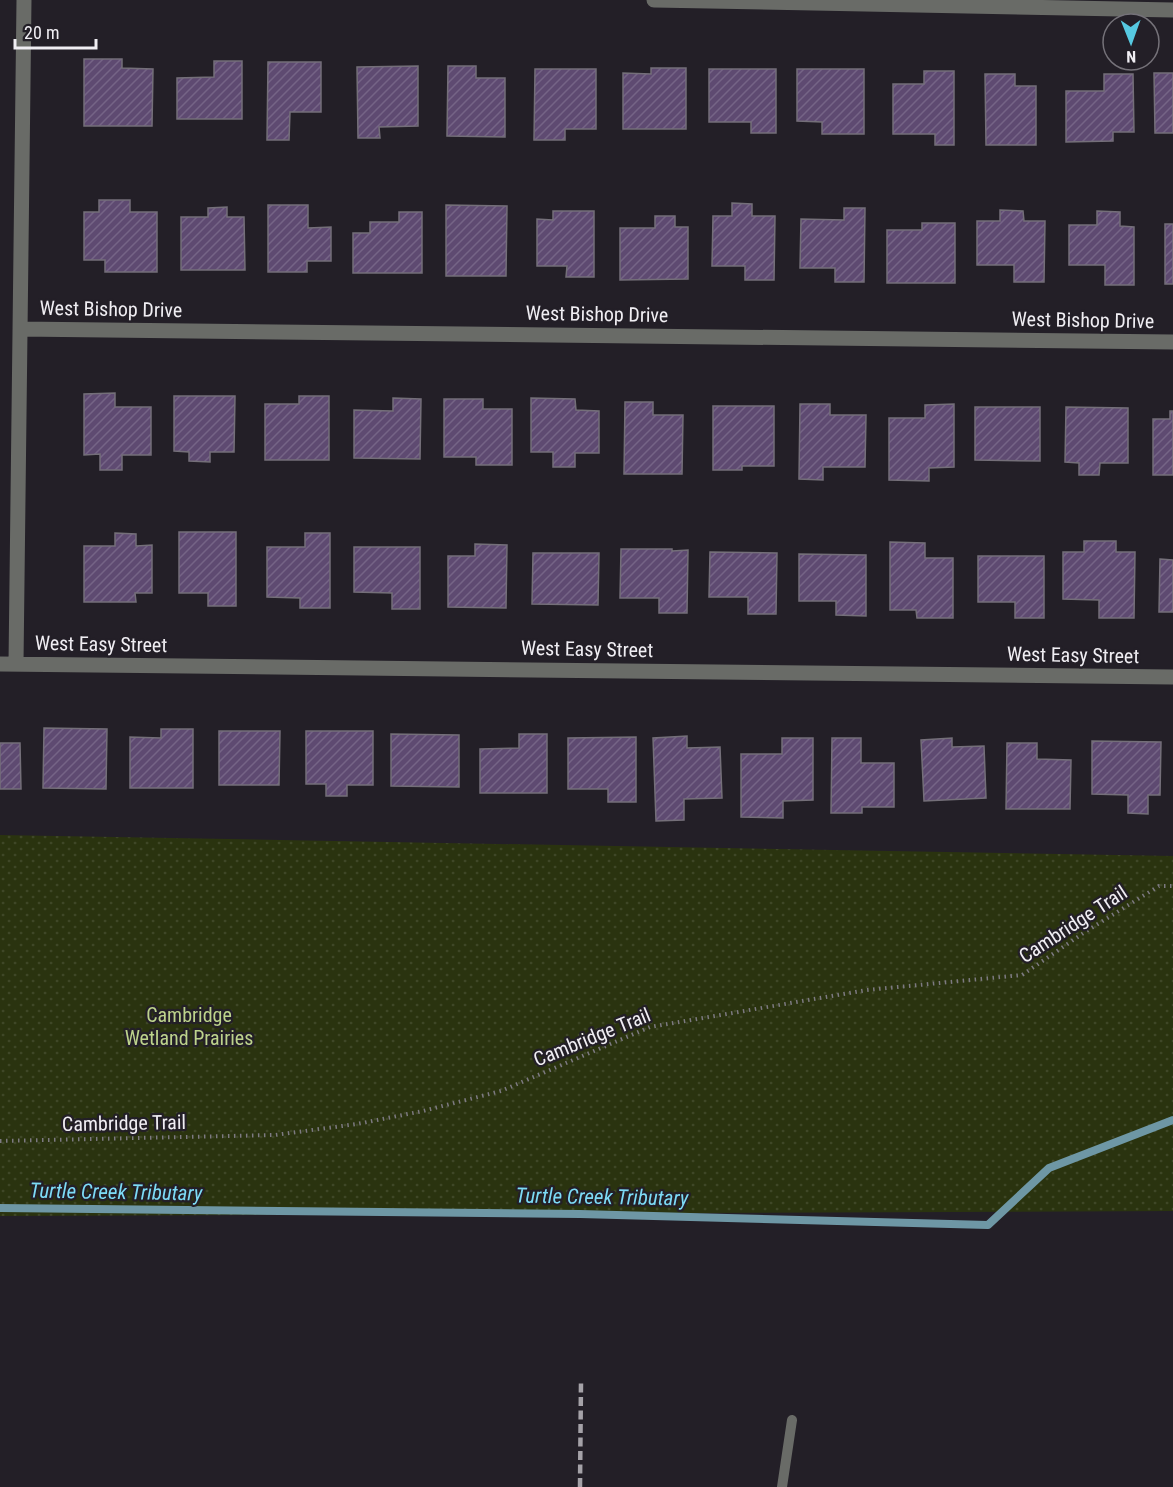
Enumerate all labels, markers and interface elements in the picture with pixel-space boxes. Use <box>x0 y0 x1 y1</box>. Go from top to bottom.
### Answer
scale bar <box>15 12 96 50</box>
north arrow <box>1101 12 1161 72</box>
text: 20 m <box>24 22 59 43</box>
text: N <box>1126 47 1136 66</box>
street label: West Bishop Drive <box>39 296 183 322</box>
street label: West Bishop Drive <box>525 301 669 327</box>
street label: West Bishop Drive <box>1011 307 1155 333</box>
street label: West Easy Street <box>35 631 167 657</box>
street label: West Easy Street <box>521 636 653 662</box>
street label: West Easy Street <box>1007 642 1139 668</box>
street label: Cambridge Trail <box>1014 880 1132 968</box>
park label: Cambridge Wetland Prairies <box>125 1003 253 1050</box>
street label: Cambridge Trail <box>530 1003 654 1071</box>
street label: Cambridge Trail <box>62 1110 186 1136</box>
water label: Turtle Creek Tributary <box>29 1178 203 1206</box>
water label: Turtle Creek Tributary <box>515 1183 689 1211</box>

